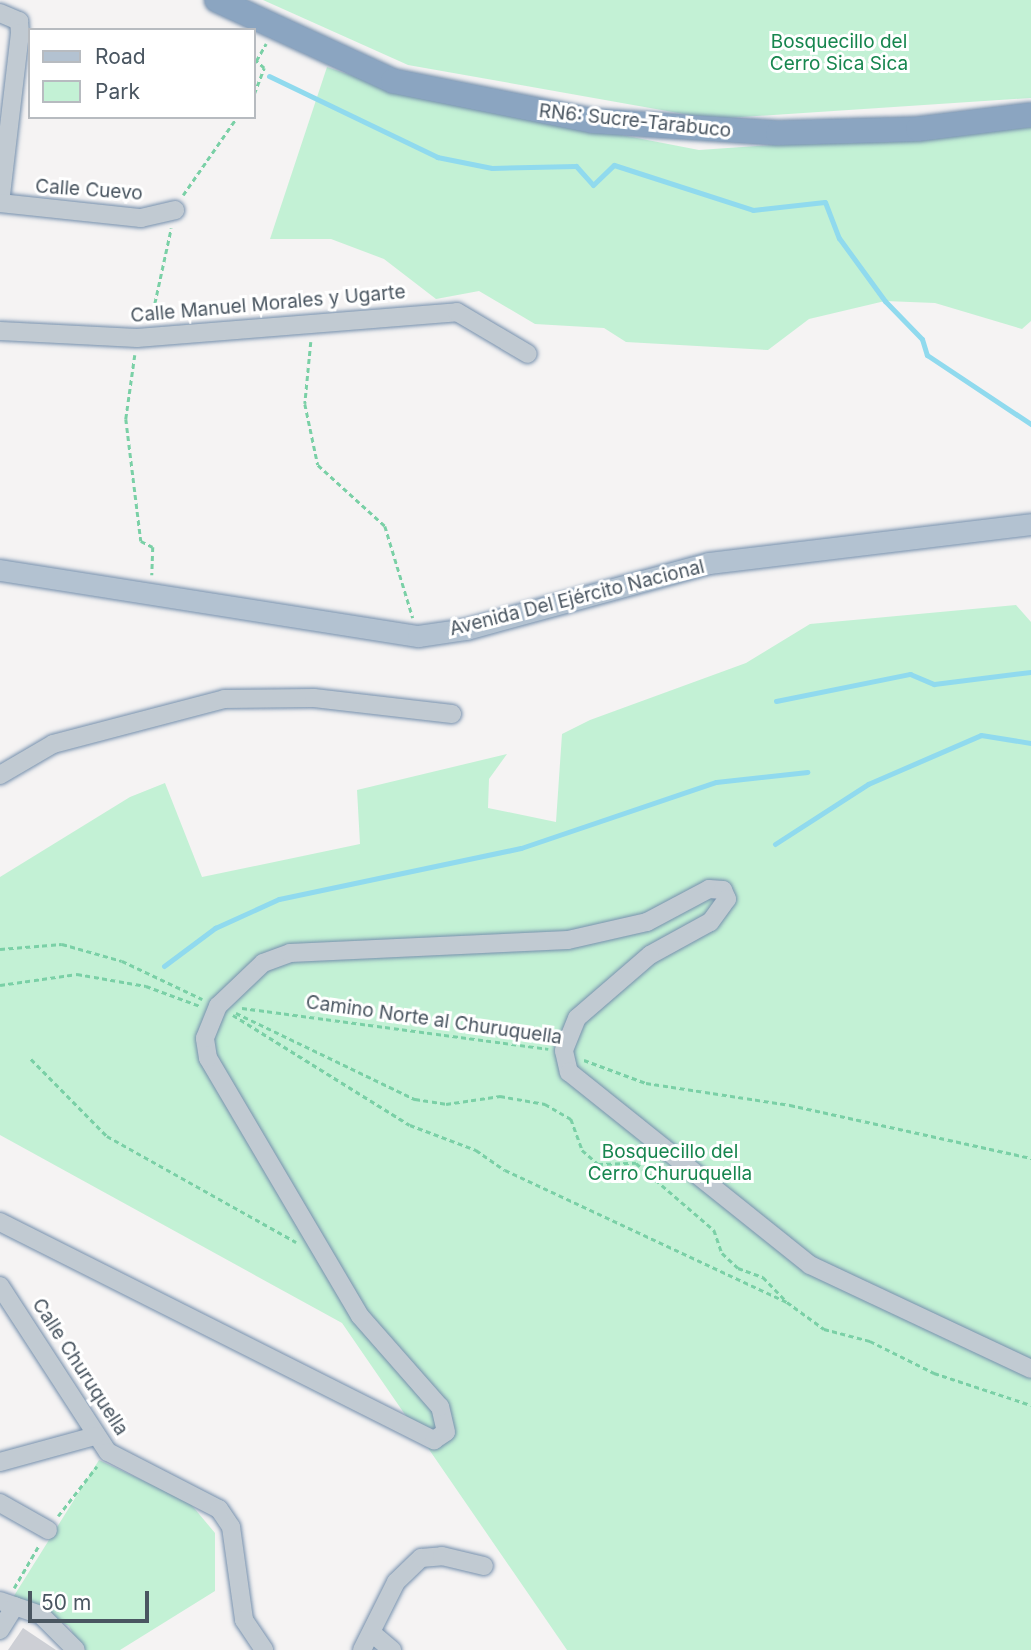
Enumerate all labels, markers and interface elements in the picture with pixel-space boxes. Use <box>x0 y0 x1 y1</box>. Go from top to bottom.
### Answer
legend <box>28 28 256 119</box>
park label: Bosquecillo del Cerro Sica Sica <box>770 31 908 75</box>
text: Road <box>95 44 146 69</box>
text: Park <box>95 79 140 104</box>
street label: RN6: Sucre-Tarabuco <box>538 100 732 142</box>
street label: Calle Cuevo <box>34 175 144 205</box>
street label: Calle Manuel Morales y Ugarte <box>130 281 406 327</box>
street label: Avenida Del Ejército Nacional <box>447 555 707 641</box>
street label: Camino Norte al Churuquella <box>304 991 564 1049</box>
park label: Bosquecillo del Cerro Churuquella <box>588 1141 752 1185</box>
street label: Calle Churuquella <box>27 1294 133 1440</box>
scale bar <box>32 1576 152 1620</box>
text: 50 m <box>41 1590 91 1615</box>

